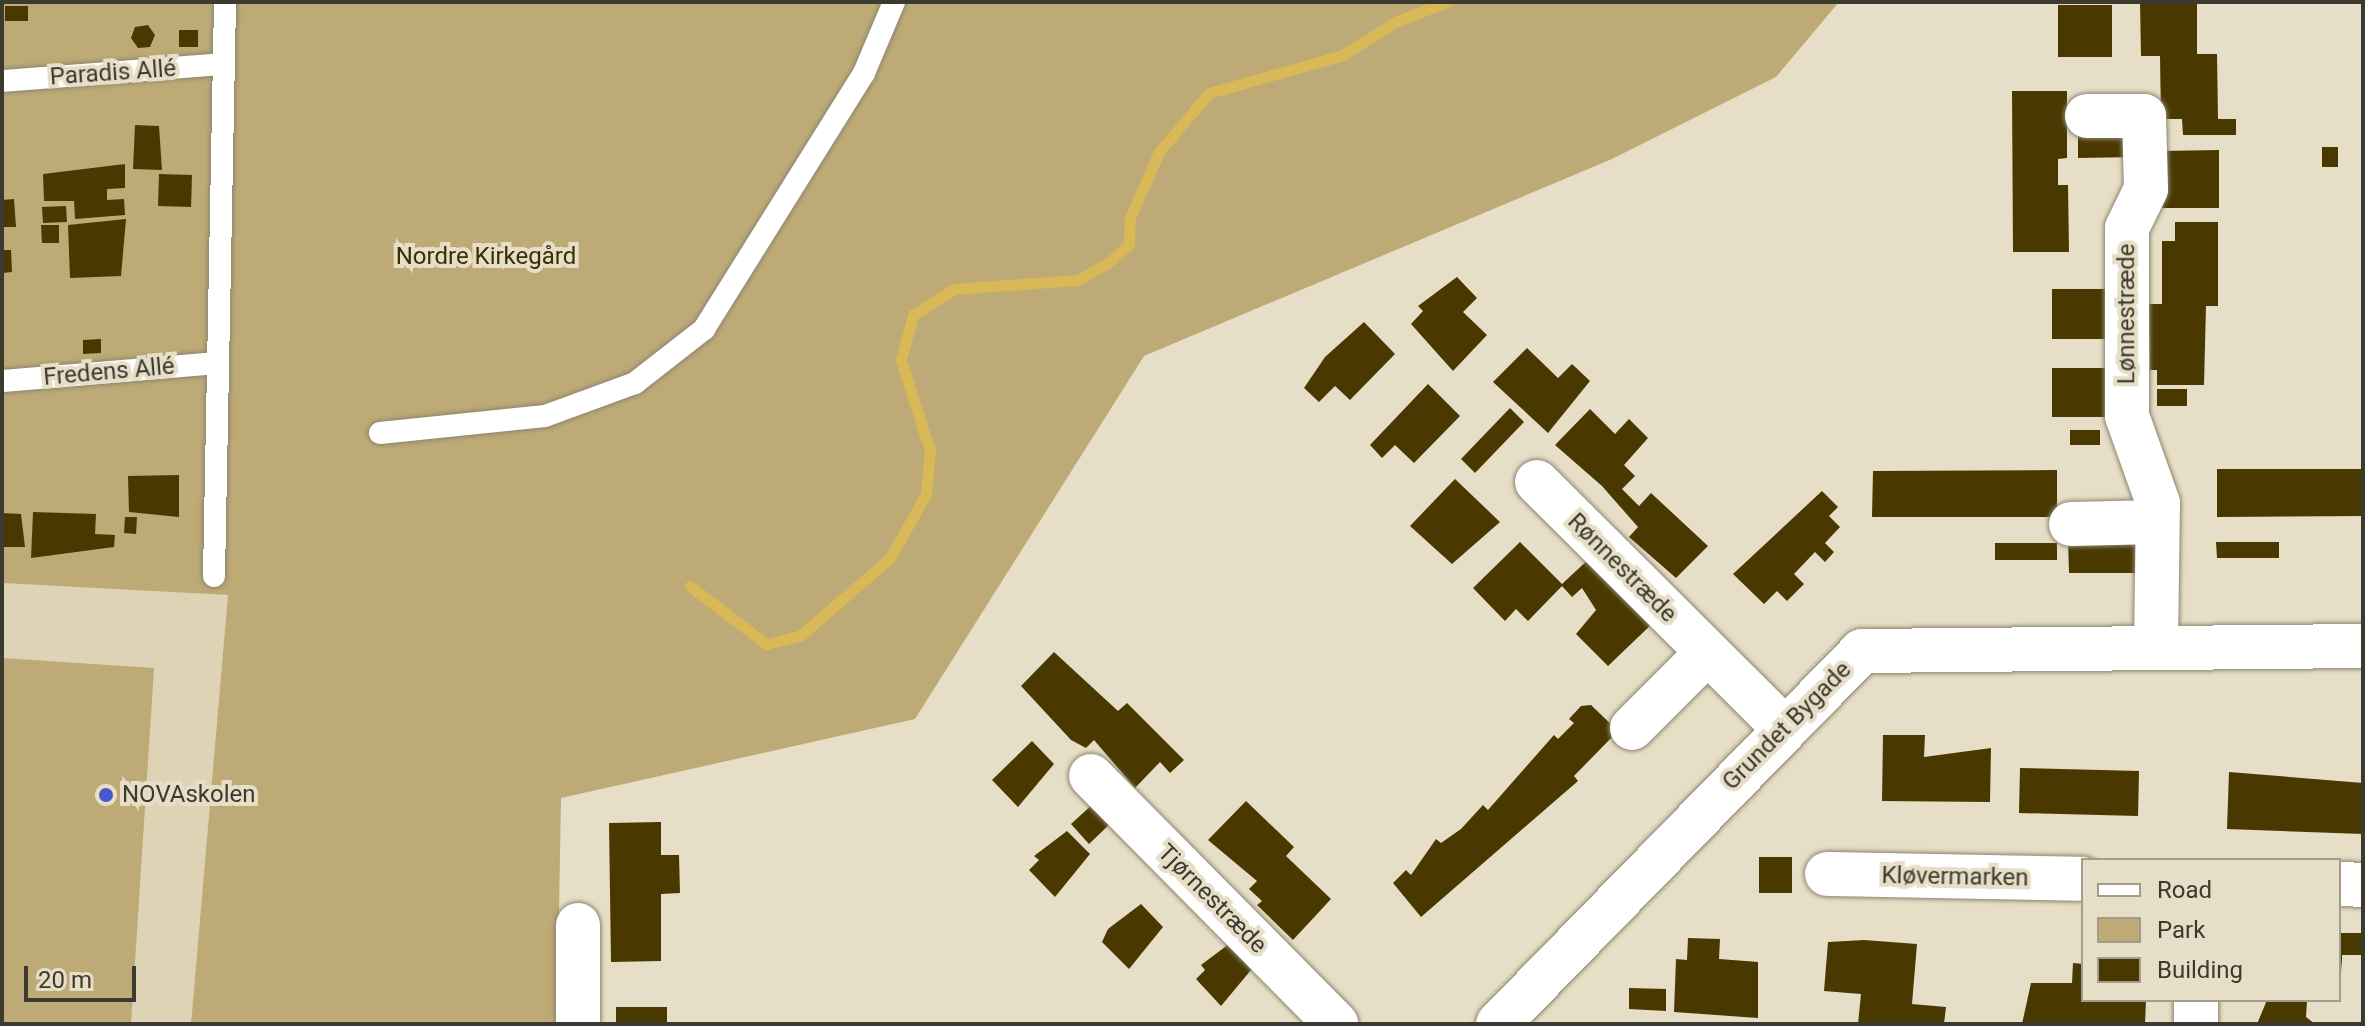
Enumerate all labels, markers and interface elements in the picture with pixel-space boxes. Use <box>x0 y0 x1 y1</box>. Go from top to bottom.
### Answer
street label: Paradis Allé <box>49 54 177 92</box>
park label: Nordre Kirkegård <box>396 243 576 271</box>
street label: Lønnestræde <box>2113 244 2141 384</box>
street label: Fredens Allé <box>42 352 176 392</box>
street label: Rønnestræde <box>1561 507 1683 629</box>
street label: Grundet Bygade <box>1717 656 1857 796</box>
place label: NOVAskolen <box>122 781 255 809</box>
marker: NOVAskolen <box>97 786 115 804</box>
street label: Tjørnestræde <box>1151 838 1273 960</box>
legend <box>2081 858 2341 1002</box>
street label: Kløvermarken <box>1881 861 2029 893</box>
text: Road <box>2157 876 2212 904</box>
text: Park <box>2157 916 2205 944</box>
scale bar <box>28 950 140 1000</box>
text: Building <box>2157 956 2243 984</box>
text: 20 m <box>38 966 92 994</box>

